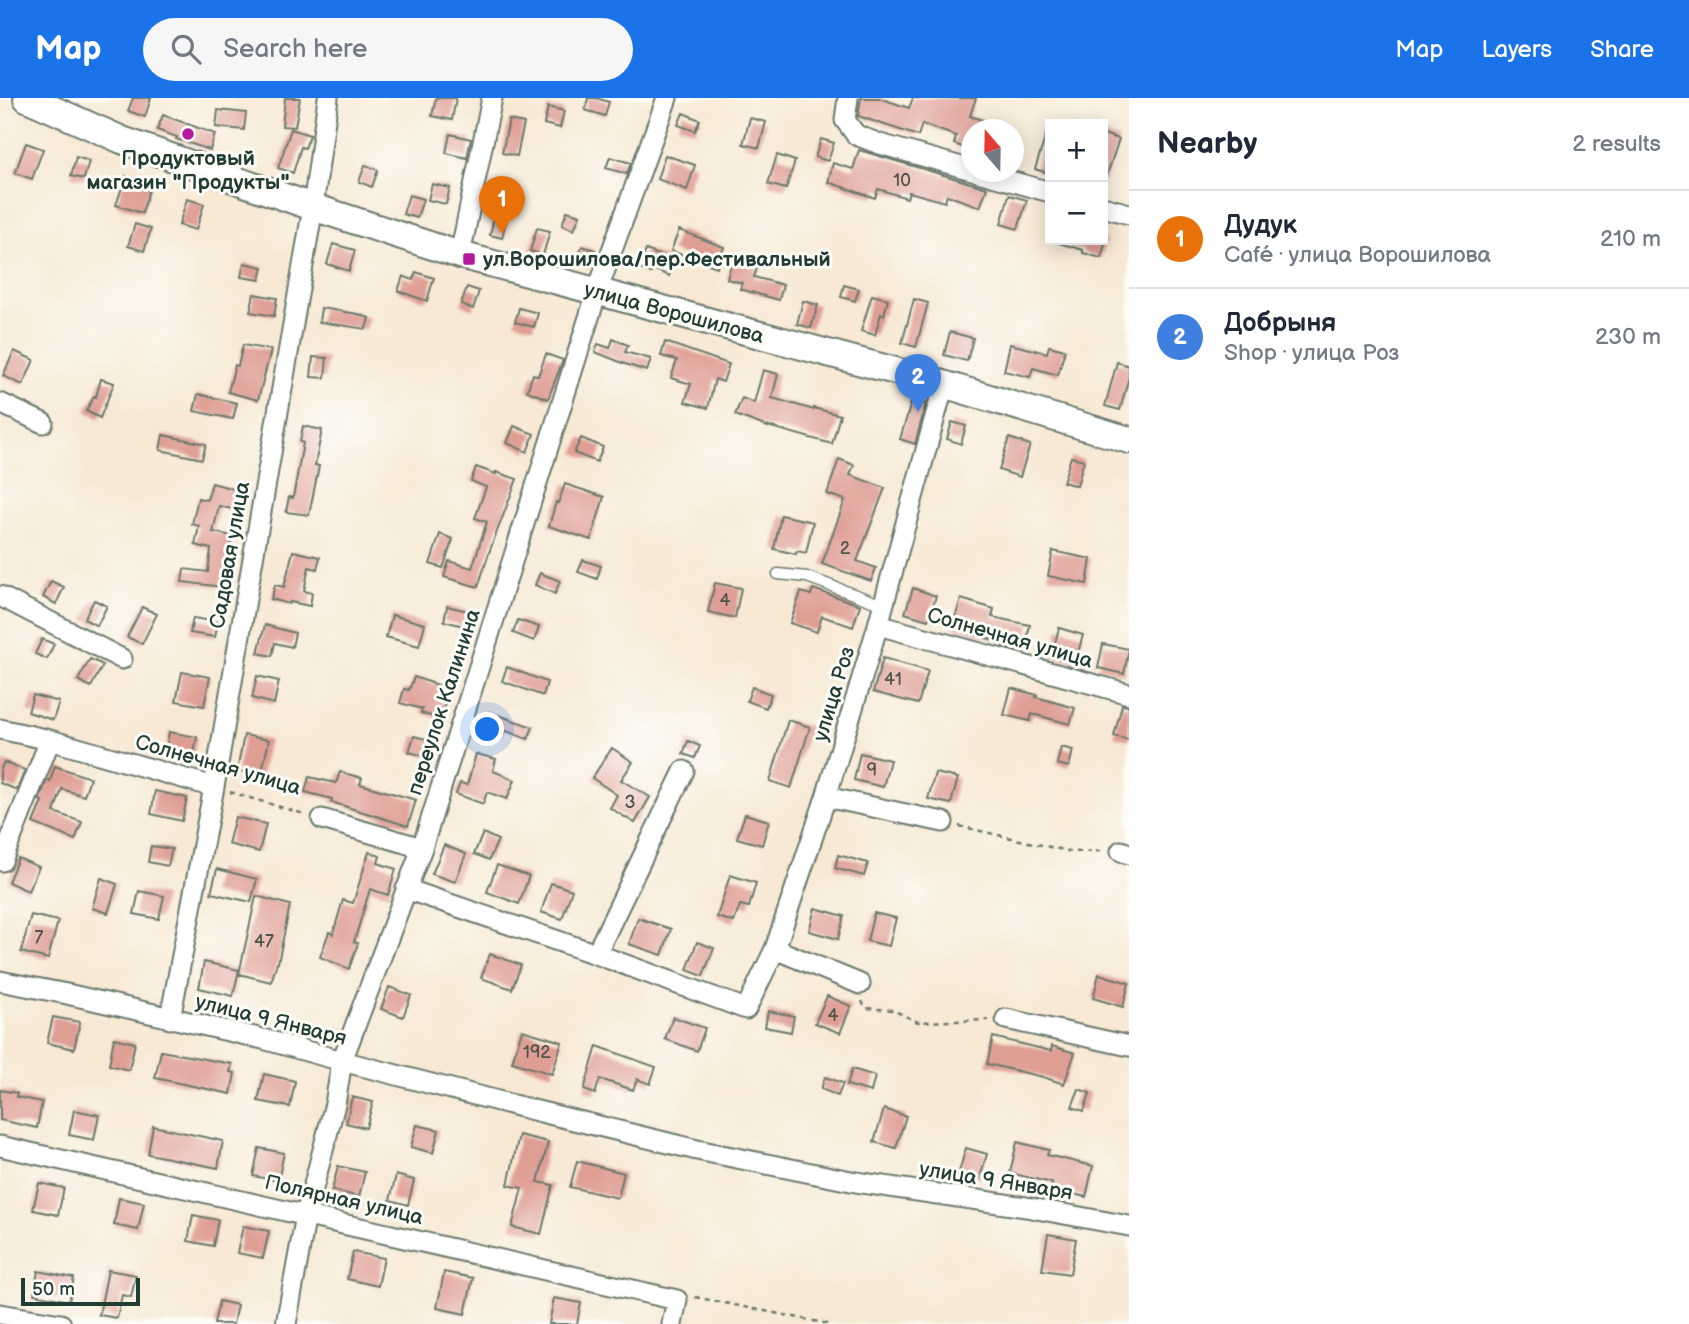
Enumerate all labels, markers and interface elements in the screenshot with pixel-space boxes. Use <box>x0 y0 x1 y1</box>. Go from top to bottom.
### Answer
search box <box>143 18 633 81</box>
text: Map <box>35 29 101 69</box>
icon: search <box>167 30 205 68</box>
text: Search here <box>223 34 367 65</box>
text: Map <box>1395 35 1443 64</box>
text: Layers <box>1481 35 1552 64</box>
text: Share <box>1590 35 1654 64</box>
north arrow <box>961 119 1024 182</box>
map controls <box>1045 119 1108 245</box>
button: + <box>1045 119 1108 182</box>
marker: Продуктовый магазин "Продукты" <box>180 126 196 142</box>
text: Nearby <box>1157 126 1257 162</box>
text: 2 results <box>1572 130 1661 158</box>
place label: Продуктовый магазин "Продукты" <box>86 146 290 195</box>
house number: 10 <box>893 170 911 191</box>
pin: 1 <box>479 176 525 234</box>
button: − <box>1045 182 1108 245</box>
text: Дудук <box>1224 210 1297 241</box>
text: 1 <box>1175 225 1185 253</box>
text: 210 m <box>1600 225 1661 253</box>
text: Café · улица Ворошилова <box>1224 241 1491 269</box>
place label: ул.Ворошилова/пер.Фестивальный <box>483 247 831 272</box>
marker: ул.Ворошилова/пер.Фестивальный <box>461 251 477 267</box>
street label: улица Ворошилова <box>581 277 767 349</box>
text: Добрыня <box>1224 308 1336 339</box>
text: 2 <box>1173 323 1187 351</box>
text: 230 m <box>1595 323 1661 351</box>
text: Shop · улица Роз <box>1224 339 1399 367</box>
pin: 2 <box>895 354 941 412</box>
street label: Садовая улица <box>205 479 255 631</box>
house number: 2 <box>840 538 851 559</box>
house number: 4 <box>720 590 731 611</box>
street label: Солнечная улица <box>924 602 1096 674</box>
street label: переулок Калинина <box>402 605 486 798</box>
street label: улица Роз <box>808 644 860 744</box>
house number: 41 <box>884 669 902 690</box>
your location <box>470 712 504 746</box>
street label: Солнечная улица <box>132 729 304 801</box>
house number: 9 <box>867 760 877 781</box>
house number: 3 <box>624 792 636 813</box>
house number: 7 <box>35 927 44 948</box>
house number: 47 <box>254 931 274 952</box>
street label: улица 9 Января <box>193 989 349 1051</box>
house number: 4 <box>828 1005 839 1026</box>
house number: 192 <box>523 1042 551 1063</box>
street label: улица 9 Января <box>917 1157 1075 1205</box>
street label: Полярная улица <box>262 1170 426 1230</box>
scale bar <box>21 1275 140 1307</box>
text: 50 m <box>32 1278 75 1301</box>

